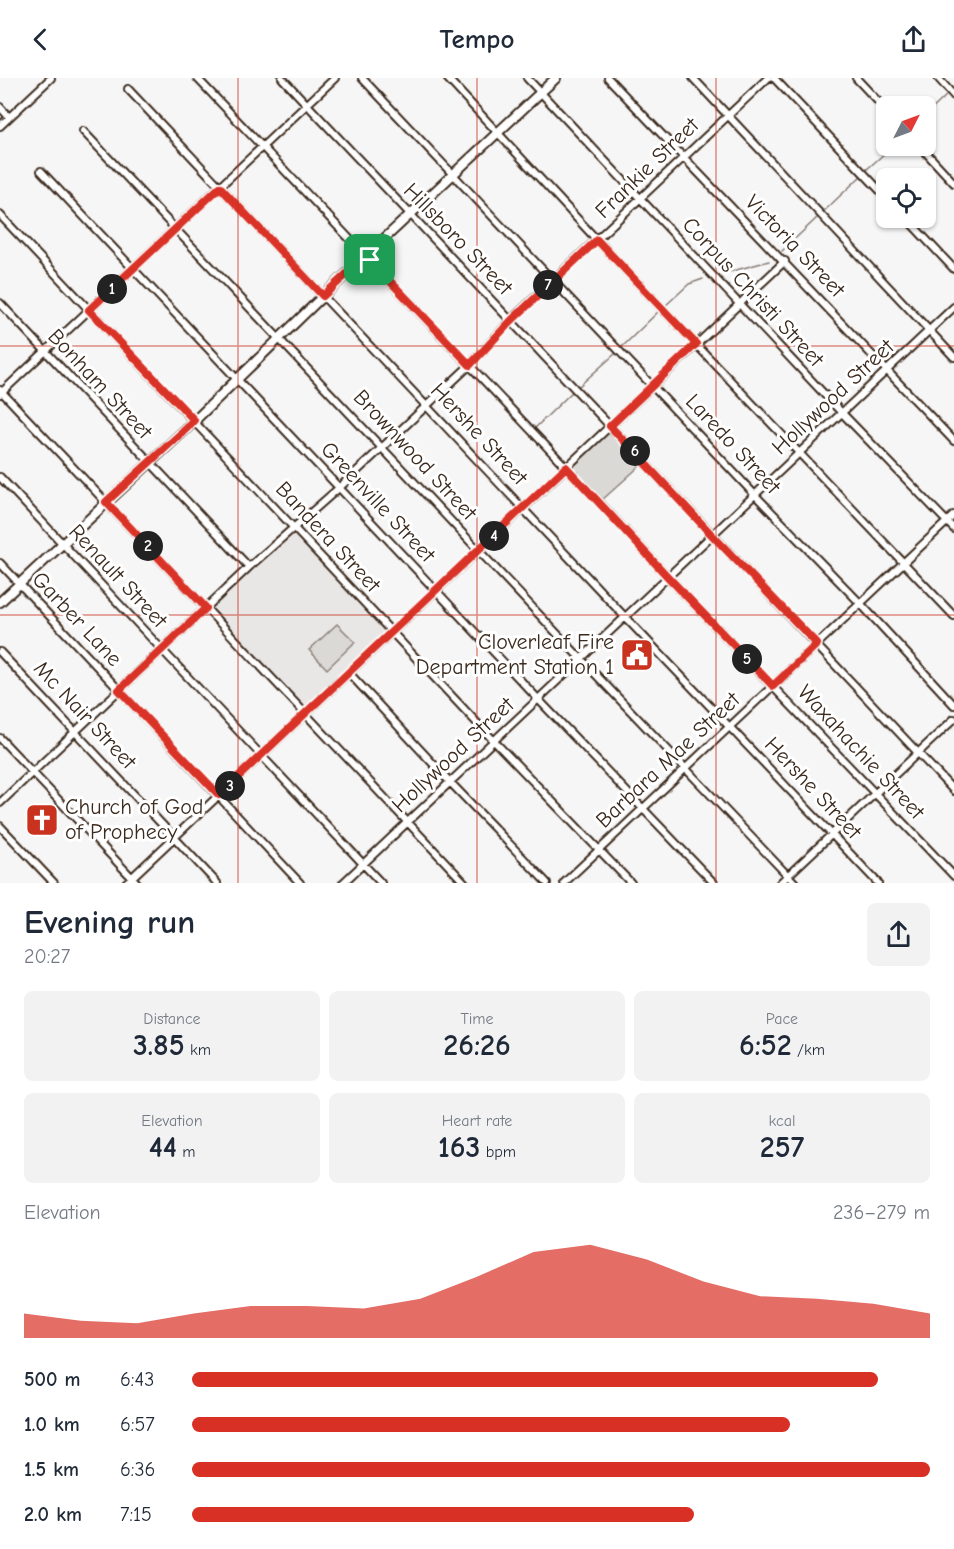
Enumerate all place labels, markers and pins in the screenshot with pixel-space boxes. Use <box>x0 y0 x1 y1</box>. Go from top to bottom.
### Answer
pin <box>344 234 395 285</box>
pin: 7 <box>533 270 563 300</box>
pin: 1 <box>97 274 127 304</box>
pin: 6 <box>620 436 650 466</box>
pin: 4 <box>479 521 509 551</box>
pin: 2 <box>133 531 163 561</box>
place label: Cloverleaf Fire Department Station 1 <box>416 629 614 680</box>
public building icon: Cloverleaf Fire Department Station 1 <box>619 637 655 673</box>
pin: 5 <box>732 644 762 674</box>
pin: 3 <box>215 771 245 801</box>
place label: Church of God of Prophecy <box>65 794 203 845</box>
church icon: Church of God of Prophecy <box>24 802 60 838</box>

